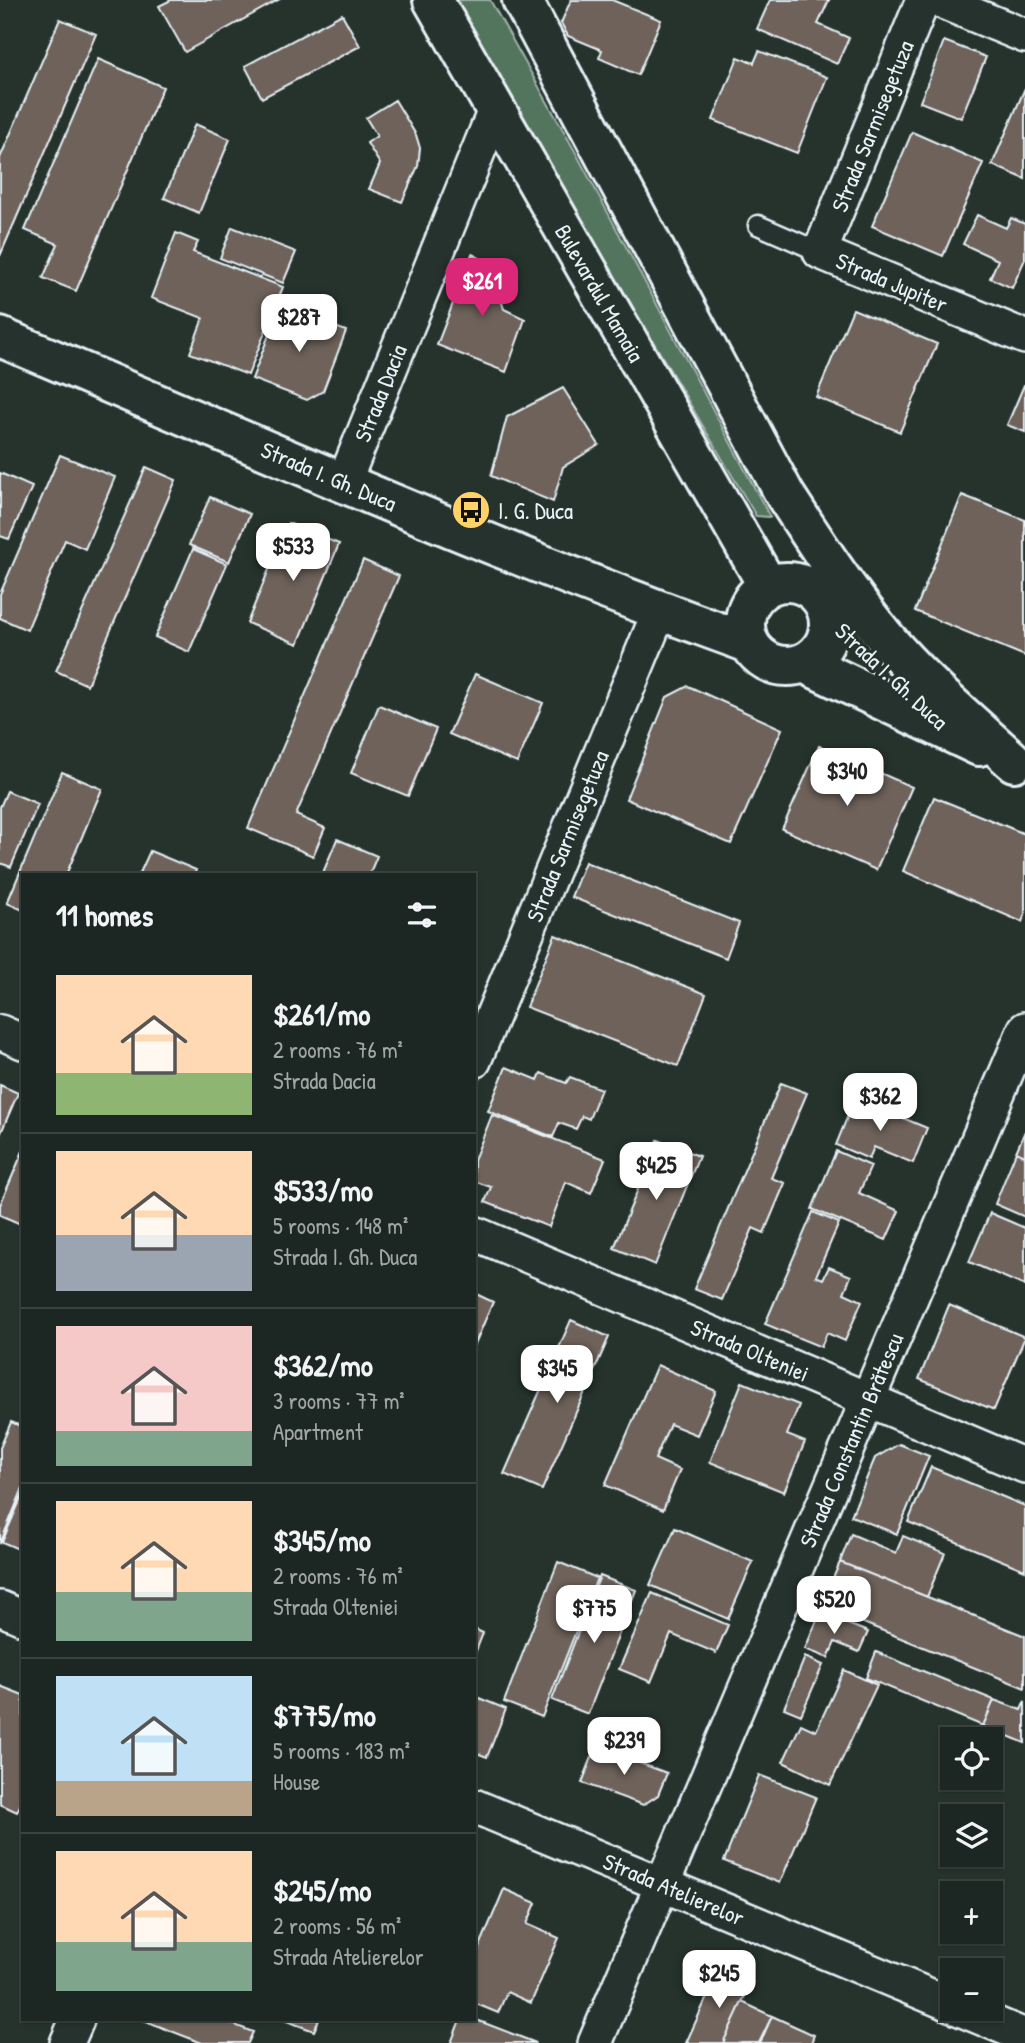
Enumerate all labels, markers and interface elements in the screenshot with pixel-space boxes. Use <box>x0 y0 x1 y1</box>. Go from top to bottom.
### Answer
street label: Strada Sarmisegetuza <box>823 36 921 216</box>
street label: Bulevardul Mamaia <box>548 218 652 368</box>
street label: Strada Jupiter <box>832 245 953 319</box>
pin: $261 <box>441 258 523 318</box>
text: $261 <box>462 265 502 296</box>
pin: $287 <box>258 294 340 354</box>
text: $287 <box>277 301 321 332</box>
street label: Strada Dacia <box>346 340 414 446</box>
street label: Strada I. Gh. Duca <box>257 434 401 518</box>
bus stop icon: I. G. Duca <box>450 489 492 531</box>
place label: I. G. Duca <box>498 495 573 526</box>
pin: $533 <box>252 524 334 583</box>
text: $533 <box>272 530 314 561</box>
street label: Strada I. Gh. Duca <box>829 615 955 737</box>
street label: Strada Sarmisegetuza <box>518 746 616 926</box>
pin: $340 <box>806 748 888 808</box>
text: $340 <box>827 755 867 786</box>
text: 11 homes <box>56 895 153 935</box>
icon: filters <box>403 896 441 934</box>
text: $261/mo <box>273 994 370 1034</box>
icon: home <box>112 1003 196 1087</box>
text: 2 rooms · 76 m² <box>273 1034 403 1065</box>
text: Strada Dacia <box>273 1065 376 1096</box>
pin: $362 <box>839 1074 921 1133</box>
text: $362 <box>859 1080 901 1111</box>
pin: $425 <box>615 1142 697 1202</box>
text: $425 <box>636 1149 676 1180</box>
text: $533/mo <box>273 1170 373 1210</box>
icon: home <box>112 1179 196 1263</box>
text: 5 rooms · 148 m² <box>273 1210 408 1241</box>
text: Strada I. Gh. Duca <box>273 1241 417 1272</box>
street label: Strada Olteniei <box>686 1311 814 1389</box>
street label: Strada Constantin Brătescu <box>792 1328 910 1552</box>
text: $362/mo <box>273 1345 373 1385</box>
pin: $345 <box>516 1346 598 1405</box>
text: $345 <box>537 1352 577 1383</box>
icon: home <box>112 1354 196 1438</box>
text: 3 rooms · 77 m² <box>273 1385 405 1416</box>
text: Apartment <box>273 1416 363 1447</box>
text: $345/mo <box>273 1520 371 1560</box>
icon: home <box>112 1529 196 1613</box>
text: 2 rooms · 76 m² <box>273 1560 403 1591</box>
pin: $520 <box>793 1576 875 1636</box>
text: $520 <box>813 1583 855 1614</box>
pin: $775 <box>553 1586 635 1645</box>
text: Strada Olteniei <box>273 1591 398 1622</box>
text: $775 <box>572 1592 616 1623</box>
text: $775/mo <box>273 1695 376 1735</box>
icon: home <box>112 1704 196 1788</box>
pin: $239 <box>583 1718 665 1777</box>
text: $239 <box>603 1724 645 1755</box>
map controls <box>940 1727 1003 2021</box>
button: locate <box>940 1727 1003 1790</box>
text: 5 rooms · 183 m² <box>273 1735 410 1766</box>
text: House <box>273 1766 320 1797</box>
button: layers <box>940 1804 1003 1867</box>
street label: Strada Atelierelor <box>599 1845 749 1933</box>
text: $245/mo <box>273 1870 371 1910</box>
icon: home <box>112 1879 196 1963</box>
button: + <box>940 1881 1003 1944</box>
text: 2 rooms · 56 m² <box>273 1910 401 1941</box>
text: Strada Atelierelor <box>273 1941 424 1972</box>
pin: $245 <box>678 1951 760 2010</box>
text: $245 <box>699 1957 739 1988</box>
button: − <box>940 1958 1003 2021</box>

